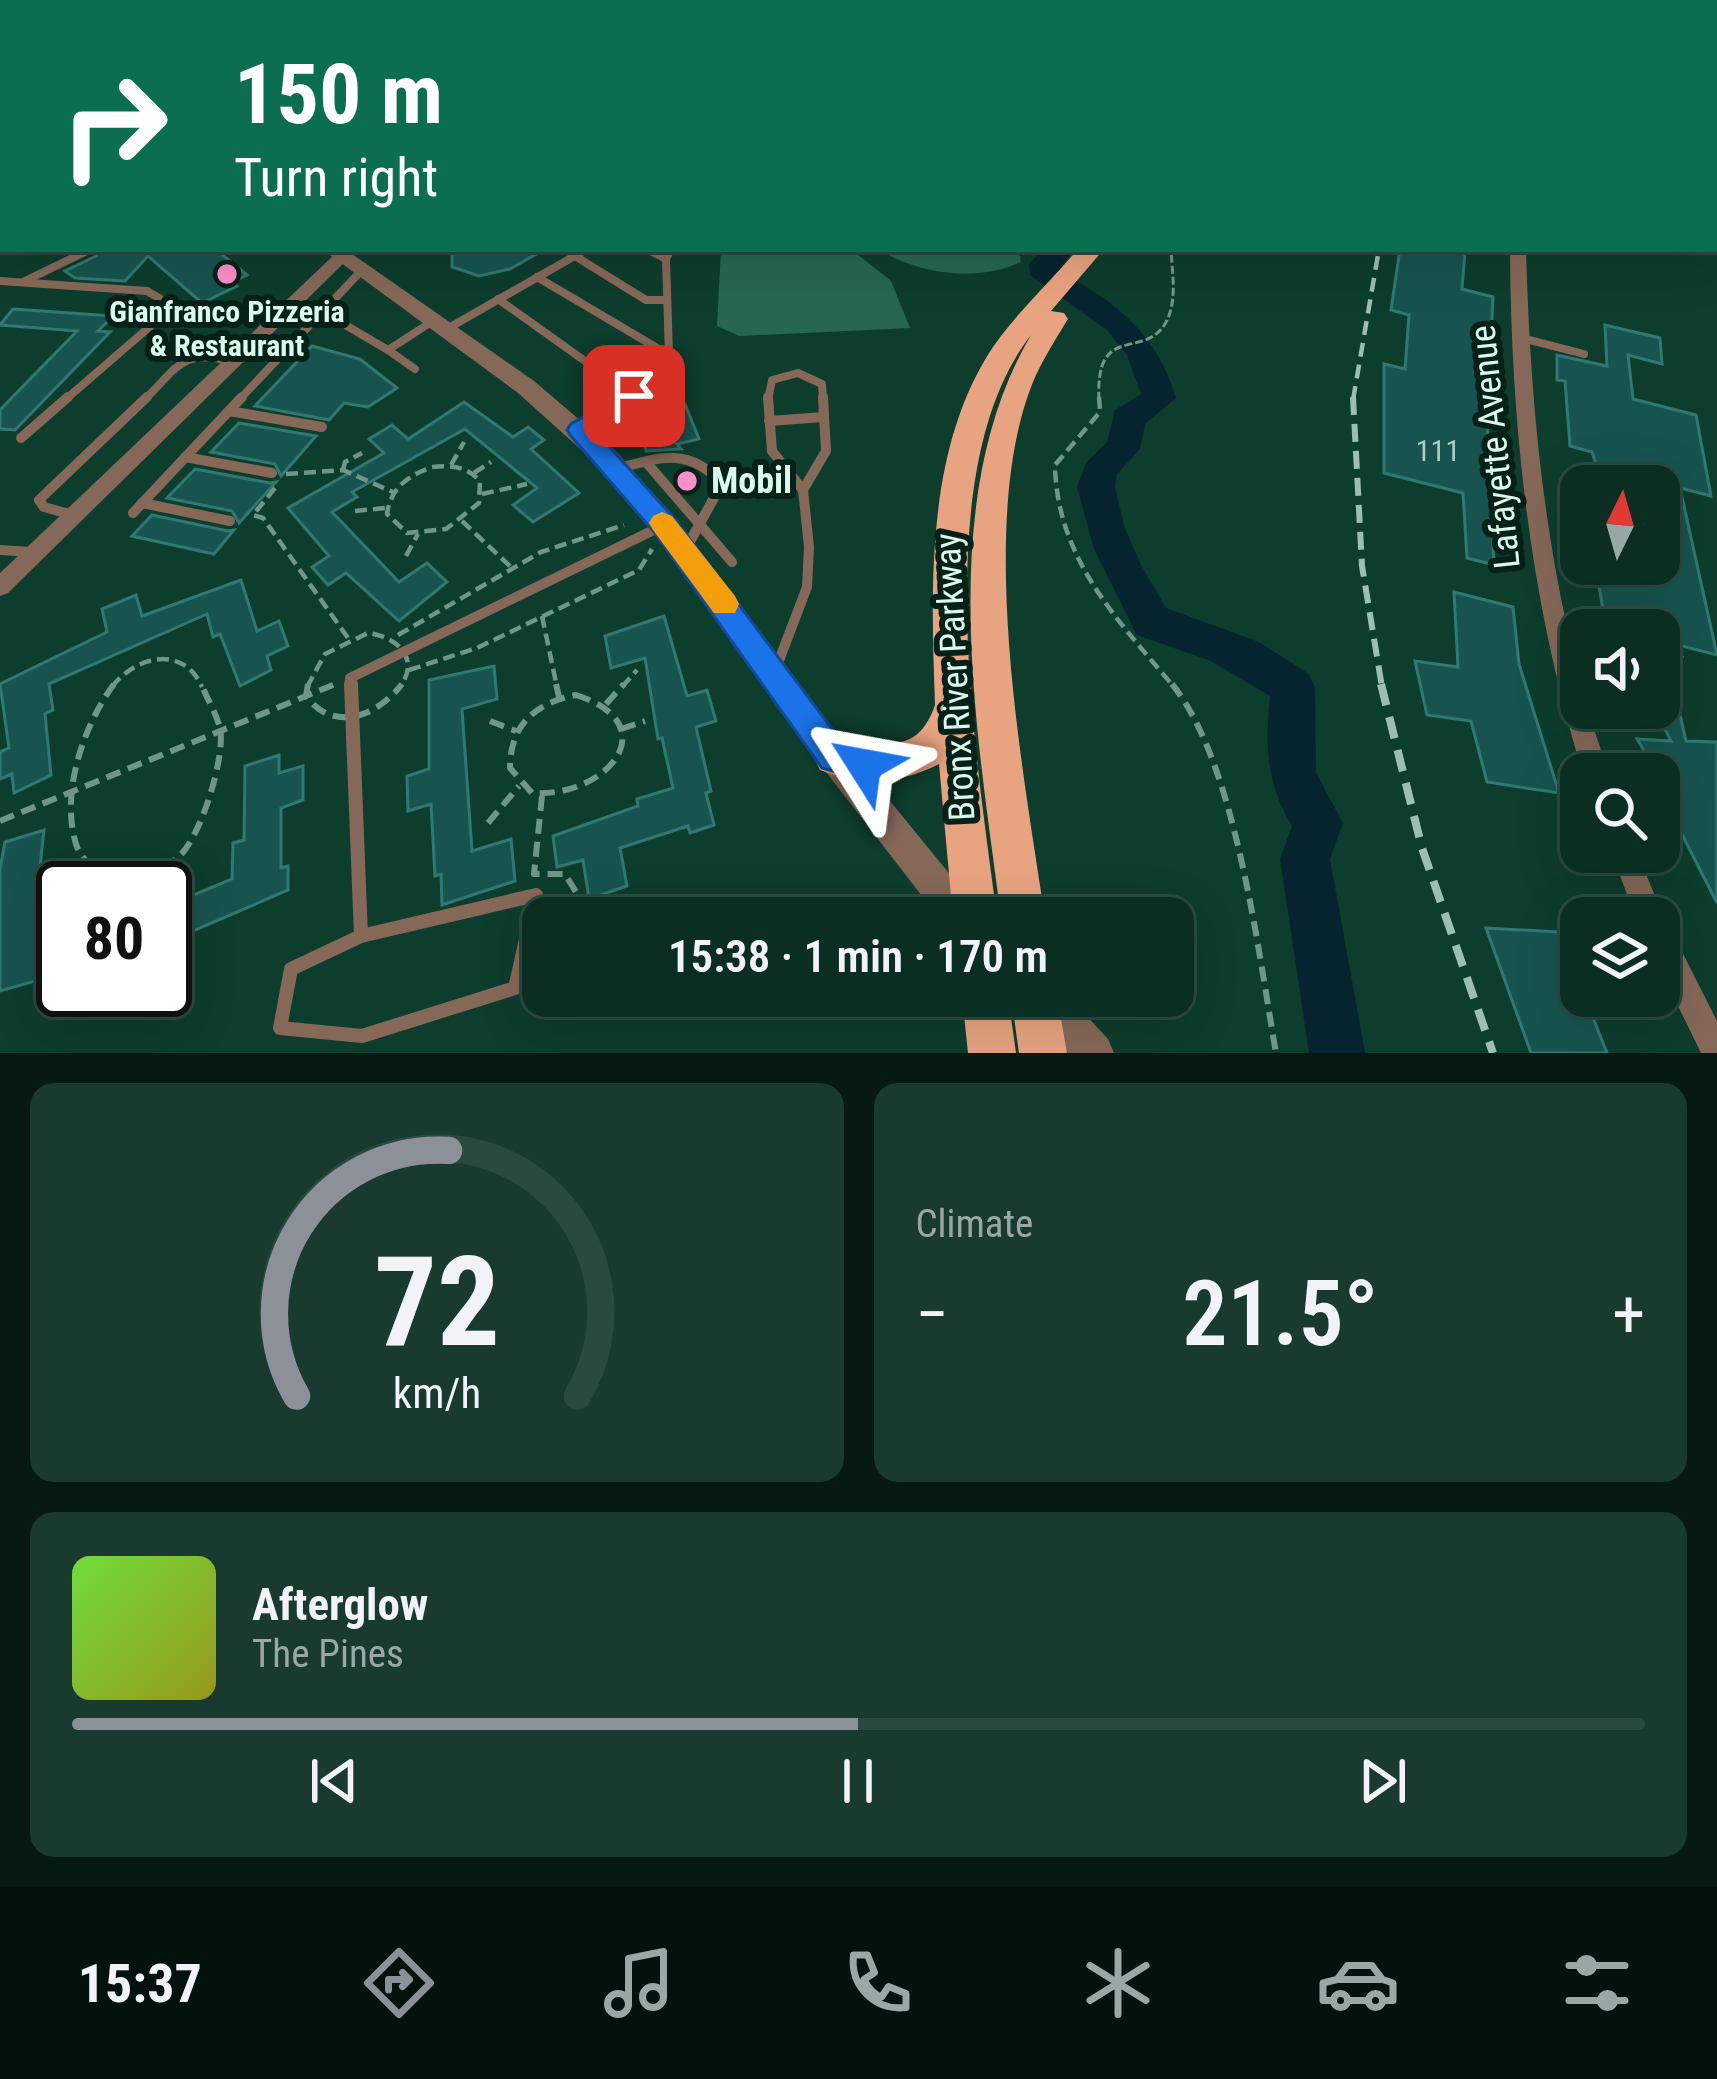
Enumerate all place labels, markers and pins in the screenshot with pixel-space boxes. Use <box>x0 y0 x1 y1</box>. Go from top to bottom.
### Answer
marker: Gianfranco Pizzeria & Restaurant <box>214 261 240 287</box>
place label: Gianfranco Pizzeria & Restaurant <box>109 294 345 363</box>
pin <box>583 345 685 447</box>
place label: Mobil <box>711 460 792 502</box>
marker: Mobil <box>674 468 700 494</box>

